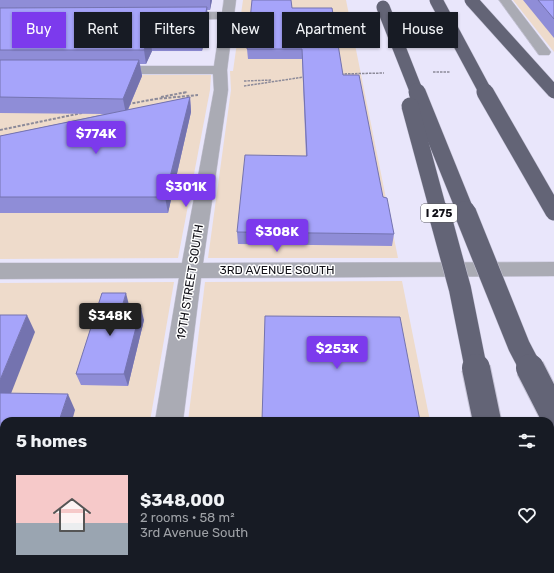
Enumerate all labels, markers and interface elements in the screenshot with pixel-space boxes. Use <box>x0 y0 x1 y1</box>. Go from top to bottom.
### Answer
chip: Buy <box>12 12 66 48</box>
chip: Rent <box>74 12 132 48</box>
chip: Filters <box>140 12 209 48</box>
chip: New <box>217 12 274 48</box>
chip: Apartment <box>282 12 380 48</box>
chip: House <box>388 12 458 48</box>
pin: $774K <box>68 121 124 155</box>
text: $774K <box>76 126 116 141</box>
pin: $301K <box>158 174 214 208</box>
text: $301K <box>165 179 207 194</box>
road number: I 275 <box>421 204 457 222</box>
pin: $308K <box>249 219 305 253</box>
street label: 19TH STREET SOUTH <box>174 223 206 341</box>
text: $308K <box>255 224 299 239</box>
street label: 3RD AVENUE SOUTH <box>219 263 335 277</box>
pin: $348K <box>82 303 138 337</box>
text: $348K <box>88 308 132 323</box>
pin: $253K <box>309 336 365 370</box>
text: $253K <box>316 341 358 356</box>
icon: filters <box>516 430 538 452</box>
text: 5 homes <box>16 431 87 451</box>
text: $348,000 <box>140 490 225 510</box>
icon: home <box>48 491 96 539</box>
icon: heart <box>516 504 538 526</box>
text: 2 rooms · 58 m² <box>140 510 235 525</box>
text: 3rd Avenue South <box>140 525 248 540</box>

